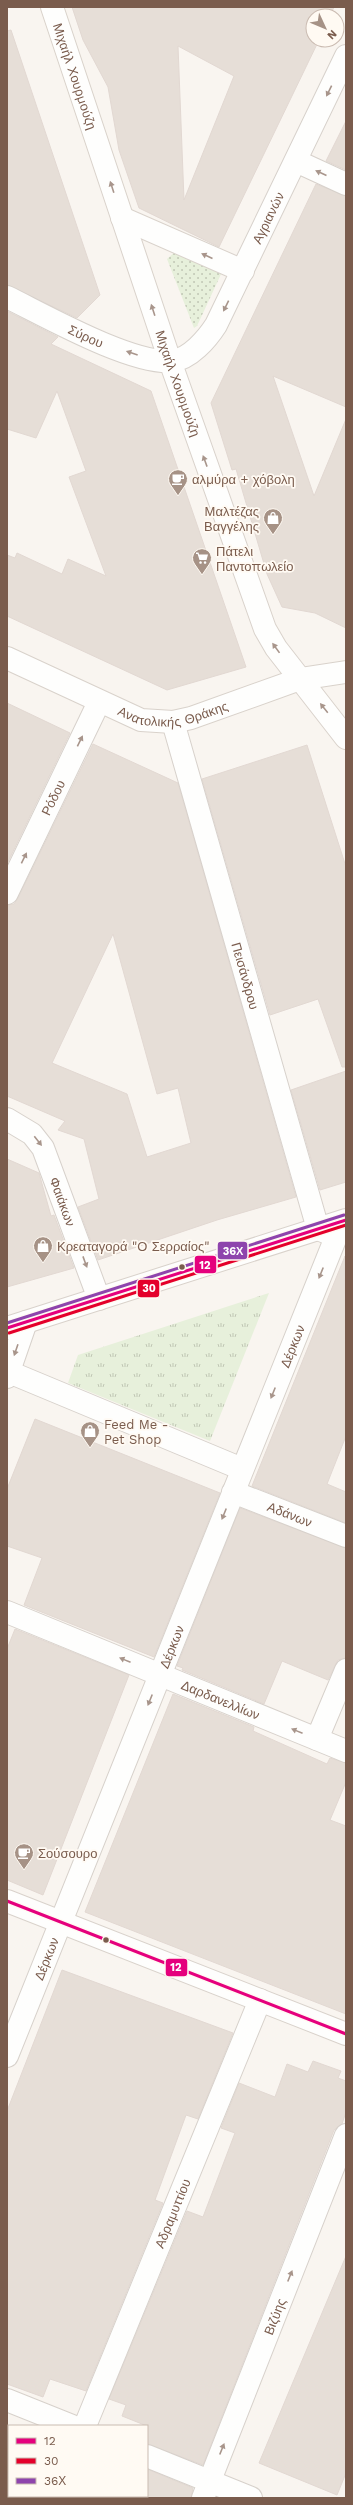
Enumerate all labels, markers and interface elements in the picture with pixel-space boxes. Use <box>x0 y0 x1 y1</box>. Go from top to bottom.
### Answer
north arrow <box>305 8 345 48</box>
street label: Μιχαήλ Χουρμούζη <box>50 21 99 132</box>
text: N <box>324 27 339 42</box>
one-way arrow <box>326 86 332 97</box>
one-way arrow <box>314 169 326 175</box>
one-way arrow <box>109 181 115 193</box>
street label: Αγριανών <box>249 190 287 246</box>
one-way arrow <box>201 252 213 259</box>
one-way arrow <box>223 301 229 312</box>
one-way arrow <box>150 304 156 316</box>
street label: Σύρου <box>66 322 106 351</box>
street label: Μιχαήλ Χουρμούζη <box>152 329 203 439</box>
one-way arrow <box>125 350 137 356</box>
one-way arrow <box>202 455 208 467</box>
cafe icon: αλμύρα + χόβολη <box>167 468 189 496</box>
place label: αλμύρα + χόβολη <box>192 472 295 487</box>
place label: Μαλτέζας Βαγγέλης <box>204 504 259 534</box>
shop icon: Μαλτέζας Βαγγέλης <box>262 507 284 535</box>
place label: Πάτελι Παντοπωλείο <box>216 544 293 574</box>
supermarket icon: Πάτελι Παντοπωλείο <box>191 547 213 575</box>
one-way arrow <box>272 642 280 653</box>
street label: Ανατολικής Θράκης <box>116 698 230 730</box>
one-way arrow <box>319 702 328 713</box>
one-way arrow <box>77 735 83 747</box>
street label: Ρόδου <box>39 778 68 818</box>
one-way arrow <box>21 853 27 864</box>
street label: Πεισάνδρου <box>228 941 262 1011</box>
one-way arrow <box>34 1136 43 1147</box>
street label: Φαιάκων <box>46 1175 78 1228</box>
shop icon: Κρεαταγορά "Ο Σερραίος" <box>32 1235 54 1263</box>
place label: Κρεαταγορά "Ο Σερραίος" <box>57 1239 209 1254</box>
line badge: 36Χ <box>217 1241 248 1260</box>
text: 36Χ <box>223 1245 244 1258</box>
line badge: 12 <box>194 1255 217 1274</box>
one-way arrow <box>83 1257 89 1269</box>
text: 12 <box>199 1259 211 1272</box>
unlabelled marker <box>177 1262 187 1272</box>
one-way arrow <box>318 1267 324 1279</box>
line badge: 30 <box>137 1279 160 1298</box>
text: 30 <box>142 1282 156 1295</box>
street label: Δέρκων <box>277 1323 308 1370</box>
one-way arrow <box>13 1344 19 1356</box>
one-way arrow <box>269 1388 275 1400</box>
place label: Feed Me - Pet Shop <box>104 1417 168 1447</box>
shop icon: Feed Me - Pet Shop <box>79 1420 101 1448</box>
street label: Αδάνων <box>265 1499 314 1530</box>
one-way arrow <box>221 1508 227 1520</box>
street label: Δέρκων <box>157 1623 187 1671</box>
one-way arrow <box>118 1657 130 1663</box>
street label: Δαρδανελλίων <box>179 1677 262 1723</box>
one-way arrow <box>147 1694 153 1705</box>
one-way arrow <box>291 1727 303 1734</box>
cafe icon: Σούσουρο <box>13 1842 35 1870</box>
place label: Σούσουρο <box>38 1846 97 1861</box>
street label: Δέρκων <box>31 1935 62 1982</box>
unlabelled marker <box>101 1935 111 1945</box>
line badge: 12 <box>165 1958 188 1977</box>
text: 12 <box>170 1961 182 1974</box>
street label: Αδραμυττίου <box>152 2177 194 2250</box>
one-way arrow <box>288 2269 294 2281</box>
street label: Βιζύης <box>261 2296 289 2337</box>
legend <box>8 2425 148 2497</box>
text: 12 <box>44 2434 56 2448</box>
one-way arrow <box>219 2443 225 2454</box>
text: 30 <box>44 2454 58 2468</box>
text: 36Χ <box>44 2474 66 2488</box>

